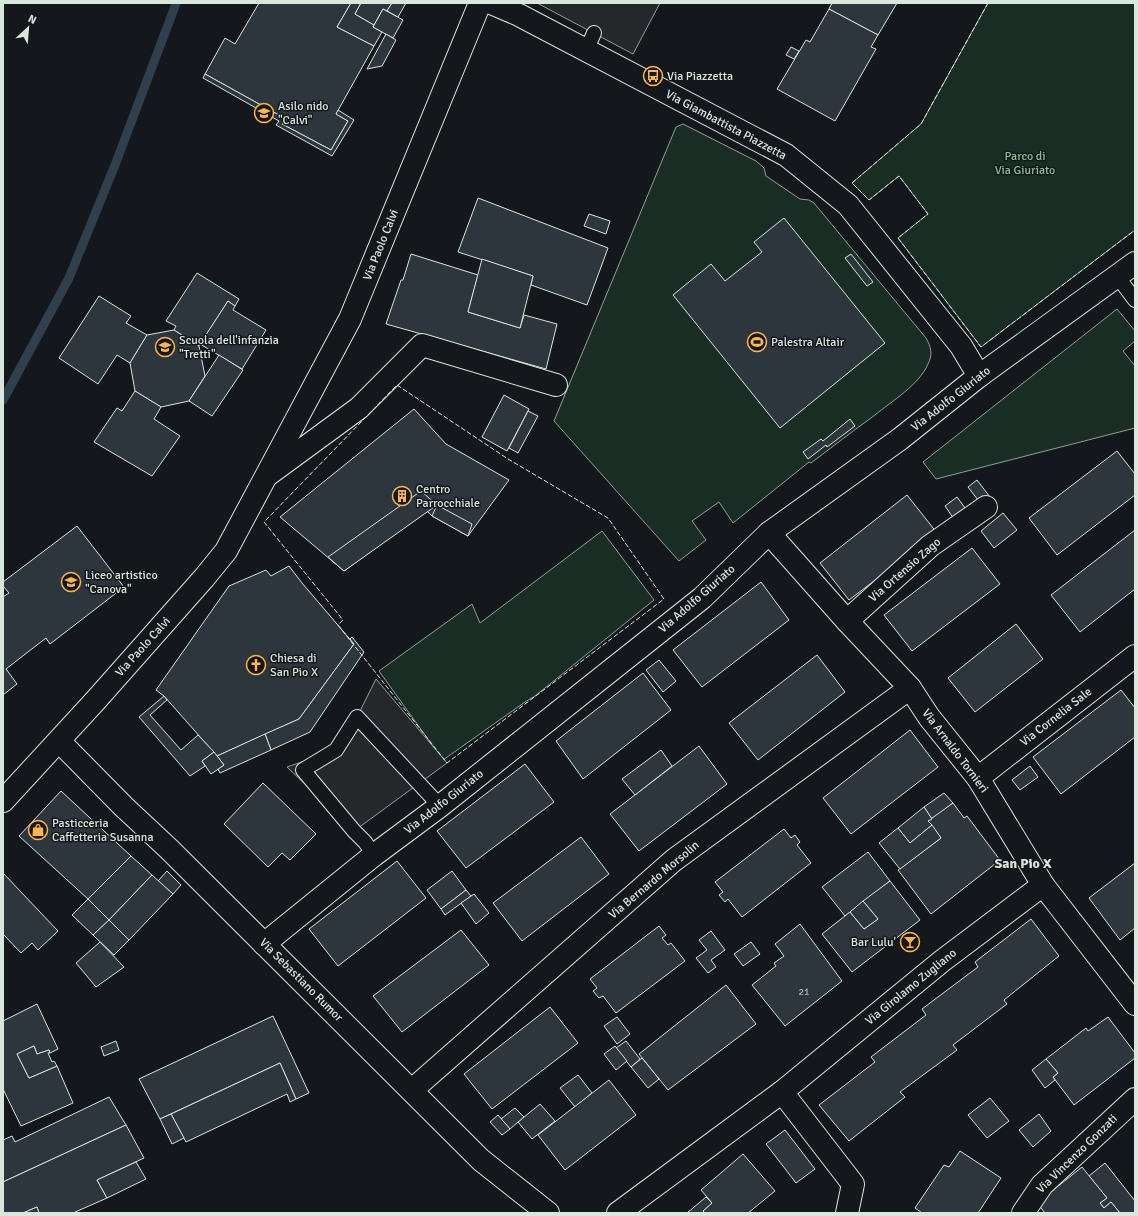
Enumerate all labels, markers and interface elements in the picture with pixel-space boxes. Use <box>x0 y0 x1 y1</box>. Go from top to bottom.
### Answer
north arrow <box>8 8 48 48</box>
text: N <box>26 12 38 27</box>
bus stop icon: Via Piazzetta <box>642 65 664 87</box>
place label: Via Piazzetta <box>667 69 733 84</box>
street label: Via Giambattista Piazzetta <box>663 87 789 163</box>
place label: Asilo nido "Calvi" <box>278 99 329 128</box>
school or university icon: Asilo nido "Calvi" <box>253 102 275 124</box>
park label: Parco di Via Giuriato <box>995 149 1055 178</box>
street label: Via Paolo Calvi <box>360 207 402 283</box>
sports icon: Palestra Altair <box>746 331 768 353</box>
place label: Scuola dell'infanzia "Tretti" <box>179 333 279 362</box>
place label: Palestra Altair <box>771 335 845 350</box>
school or university icon: Scuola dell'infanzia "Tretti" <box>154 336 176 358</box>
street label: Via Adolfo Giuriato <box>908 363 994 435</box>
place label: Centro Parrocchiale <box>416 482 480 511</box>
building icon: Centro Parrocchiale <box>391 485 413 507</box>
street label: Via Ortensio Zago <box>866 535 944 605</box>
street label: Via Adolfo Giuriato <box>656 562 738 636</box>
place label: Liceo artistico "Canova" <box>85 568 158 597</box>
school or university icon: Liceo artistico "Canova" <box>60 571 82 593</box>
street label: Via Paolo Calvi <box>112 614 174 680</box>
place label: Chiesa di San Pio X <box>270 651 318 680</box>
church icon: Chiesa di San Pio X <box>245 654 267 676</box>
street label: Via Cornelia Sale <box>1017 684 1095 750</box>
street label: Via Arnaldo Tornieri <box>919 706 991 796</box>
street label: Via Adolfo Giuriato <box>401 766 487 838</box>
place label: Pasticceria Caffetteria Susanna <box>52 816 153 845</box>
shop icon: Pasticceria Caffetteria Susanna <box>27 819 49 841</box>
street label: Via Bernardo Morsolin <box>606 838 702 922</box>
district label: San Pio X <box>994 855 1052 872</box>
bar icon: Bar Lulu' <box>899 931 921 953</box>
street label: Via Sebastiano Rumor <box>256 935 346 1025</box>
place label: Bar Lulu' <box>851 935 896 950</box>
street label: Via Girolamo Zugliano <box>862 946 960 1028</box>
house number: 21 <box>799 986 809 998</box>
street label: Via Vincenzo Gonzati <box>1033 1111 1121 1197</box>

